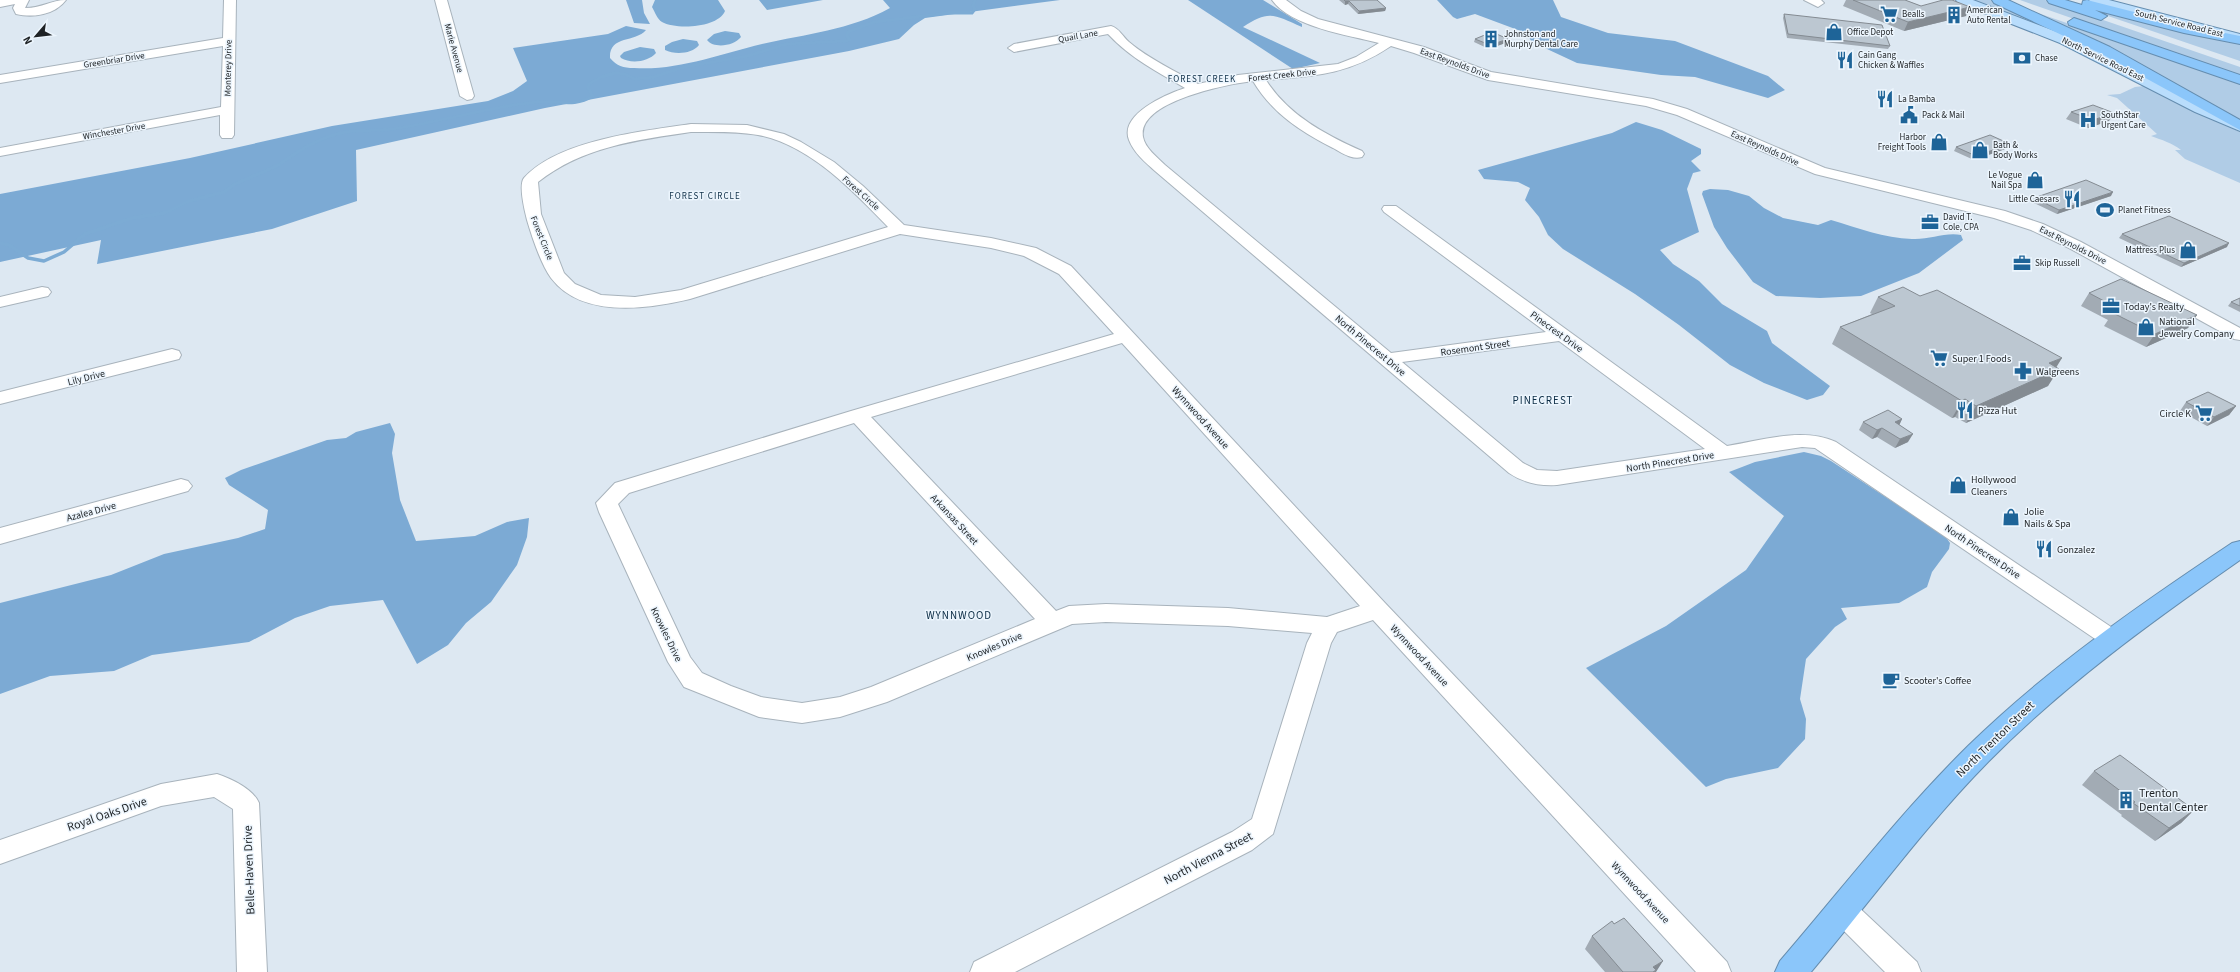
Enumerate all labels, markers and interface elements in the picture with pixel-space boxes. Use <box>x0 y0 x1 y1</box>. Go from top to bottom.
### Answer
supermarket icon: Bealls <box>1879 4 1899 24</box>
place label: American Auto Rental <box>1967 4 2010 27</box>
building icon: American Auto Rental <box>1944 5 1964 25</box>
street label: South Service Road East <box>2133 6 2224 41</box>
place label: Bealls <box>1902 8 1925 21</box>
north arrow <box>16 16 56 56</box>
street label: Marie Avenue <box>441 22 466 75</box>
shop icon: Office Depot <box>1824 22 1844 42</box>
place label: Office Depot <box>1847 26 1893 39</box>
street label: Quail Lane <box>1057 27 1099 46</box>
place label: Johnston and Murphy Dental Care <box>1504 28 1579 51</box>
building icon: Johnston and Murphy Dental Care <box>1481 29 1501 49</box>
text: N <box>19 34 36 47</box>
street label: North Service Road East <box>2060 34 2146 85</box>
street label: Monterey Drive <box>222 39 236 97</box>
street label: East Reynolds Drive <box>1418 45 1492 82</box>
bank icon: Chase <box>2012 48 2032 68</box>
street label: Greenbriar Drive <box>83 49 146 72</box>
place label: Cain Gang Chicken & Waffles <box>1858 49 1925 72</box>
restaurant icon: Cain Gang Chicken & Waffles <box>1835 50 1855 70</box>
place label: Chase <box>2035 52 2058 65</box>
street label: Forest Creek Drive <box>1248 65 1317 86</box>
district label: FOREST CREEK <box>1168 73 1236 86</box>
restaurant icon: La Bamba <box>1875 89 1895 109</box>
place label: La Bamba <box>1898 93 1935 106</box>
public building icon: Pack & Mail <box>1899 105 1919 125</box>
place label: Pack & Mail <box>1922 109 1964 122</box>
place label: SouthStar Urgent Care <box>2101 109 2146 132</box>
hospital icon: SouthStar Urgent Care <box>2078 110 2098 130</box>
street label: Winchester Drive <box>82 120 147 143</box>
street label: East Reynolds Drive <box>1729 128 1802 170</box>
place label: Harbor Freight Tools <box>1878 131 1927 154</box>
shop icon: Harbor Freight Tools <box>1929 132 1949 152</box>
place label: Bath & Body Works <box>1993 139 2038 162</box>
shop icon: Bath & Body Works <box>1970 140 1990 160</box>
place label: Le Vogue Nail Spa <box>1988 169 2023 192</box>
shop icon: Le Vogue Nail Spa <box>2025 170 2045 190</box>
street label: Forest Circle <box>839 173 883 214</box>
restaurant icon: Little Caesars <box>2062 189 2082 209</box>
district label: FOREST CIRCLE <box>669 190 741 203</box>
place label: Little Caesars <box>2009 193 2059 206</box>
sports icon: Planet Fitness <box>2095 200 2115 220</box>
place label: Planet Fitness <box>2118 204 2171 217</box>
place label: David T. Cole, CPA <box>1943 211 1979 234</box>
office icon: David T. Cole, CPA <box>1920 212 1940 232</box>
street label: Forest Circle <box>527 214 556 263</box>
street label: East Reynolds Drive <box>2037 223 2109 268</box>
shop icon: Mattress Plus <box>2178 240 2198 260</box>
place label: Mattress Plus <box>2125 244 2175 257</box>
office icon: Skip Russell <box>2012 253 2032 273</box>
place label: Skip Russell <box>2035 257 2080 270</box>
office icon: Today's Realty <box>2101 296 2121 316</box>
place label: Today's Realty <box>2124 300 2184 314</box>
street label: Pinecrest Drive <box>1527 308 1586 356</box>
street label: North Pinecrest Drive <box>1332 312 1409 380</box>
place label: National Jewelry Company <box>2159 315 2234 341</box>
shop icon: National Jewelry Company <box>2136 317 2156 337</box>
street label: Rosemont Street <box>1440 336 1511 360</box>
supermarket icon: Super 1 Foods <box>1929 348 1949 368</box>
place label: Super 1 Foods <box>1952 352 2011 366</box>
pharmacy icon: Walgreens <box>2013 361 2033 381</box>
place label: Walgreens <box>2036 365 2079 379</box>
street label: Lily Drive <box>66 367 107 389</box>
street label: Wynnwood Avenue <box>1168 383 1232 452</box>
district label: PINECREST <box>1513 393 1573 408</box>
restaurant icon: Pizza Hut <box>1955 400 1975 420</box>
supermarket icon: Circle K <box>2194 403 2214 423</box>
place label: Pizza Hut <box>1978 404 2017 418</box>
place label: Circle K <box>2160 407 2191 421</box>
street label: North Pinecrest Drive <box>1625 448 1715 476</box>
place label: Hollywood Cleaners <box>1971 473 2016 499</box>
shop icon: Hollywood Cleaners <box>1948 475 1968 495</box>
street label: Arkansas Street <box>927 491 982 549</box>
street label: Azalea Drive <box>65 499 118 525</box>
place label: Jolie Nails & Spa <box>2024 505 2071 531</box>
shop icon: Jolie Nails & Spa <box>2001 507 2021 527</box>
street label: North Pinecrest Drive <box>1942 521 2023 582</box>
restaurant icon: Gonzalez <box>2034 539 2054 559</box>
place label: Gonzalez <box>2057 543 2095 557</box>
street label: Knowles Drive <box>647 605 685 664</box>
district label: WYNNWOOD <box>926 608 992 623</box>
street label: Wynnwood Avenue <box>1387 622 1452 690</box>
street label: Knowles Drive <box>964 629 1024 665</box>
cafe icon: Scooter's Coffee <box>1881 670 1901 690</box>
place label: Scooter's Coffee <box>1904 674 1971 688</box>
street label: North Trenton Street <box>1952 697 2038 781</box>
place label: Trenton Dental Center <box>2139 785 2208 816</box>
building icon: Trenton Dental Center <box>2116 790 2136 810</box>
street label: Royal Oaks Drive <box>65 793 149 836</box>
street label: Belle-Haven Drive <box>239 825 260 915</box>
street label: North Vienna Street <box>1161 828 1256 889</box>
street label: Wynnwood Avenue <box>1608 859 1673 927</box>

